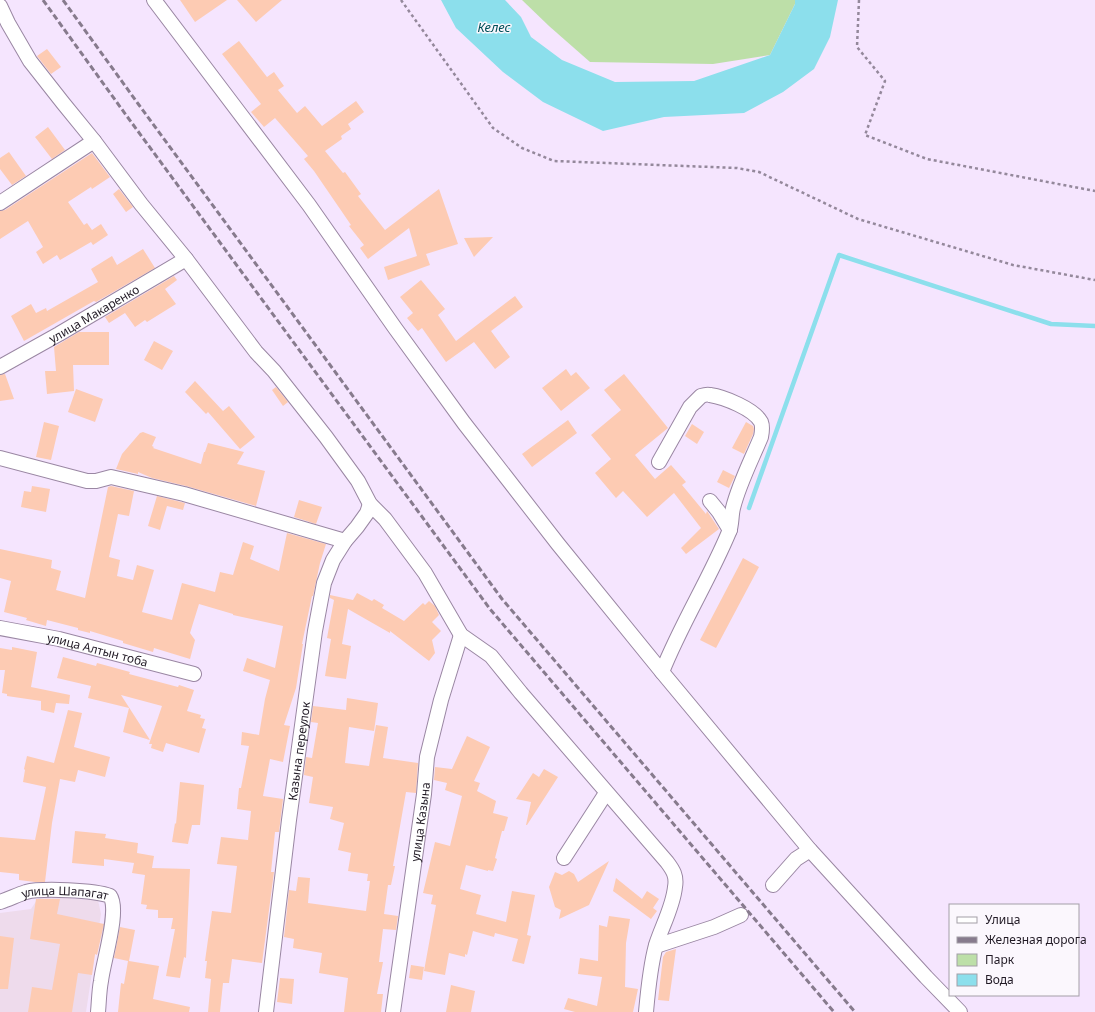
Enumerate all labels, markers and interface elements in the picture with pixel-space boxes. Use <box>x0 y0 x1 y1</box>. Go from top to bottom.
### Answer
water label: Келес <box>477 18 511 36</box>
street label: улица Макаренко <box>46 280 142 347</box>
street label: улица Алтын тоба <box>46 628 150 670</box>
street label: Казына переулок <box>283 700 314 802</box>
street label: улица Казына <box>406 781 433 863</box>
street label: улица Шапагат <box>19 881 111 904</box>
legend <box>949 904 1079 996</box>
text: Улица <box>985 911 1020 928</box>
text: Железная дорога <box>985 931 1087 948</box>
text: Парк <box>985 951 1015 968</box>
text: Вода <box>985 971 1014 988</box>

